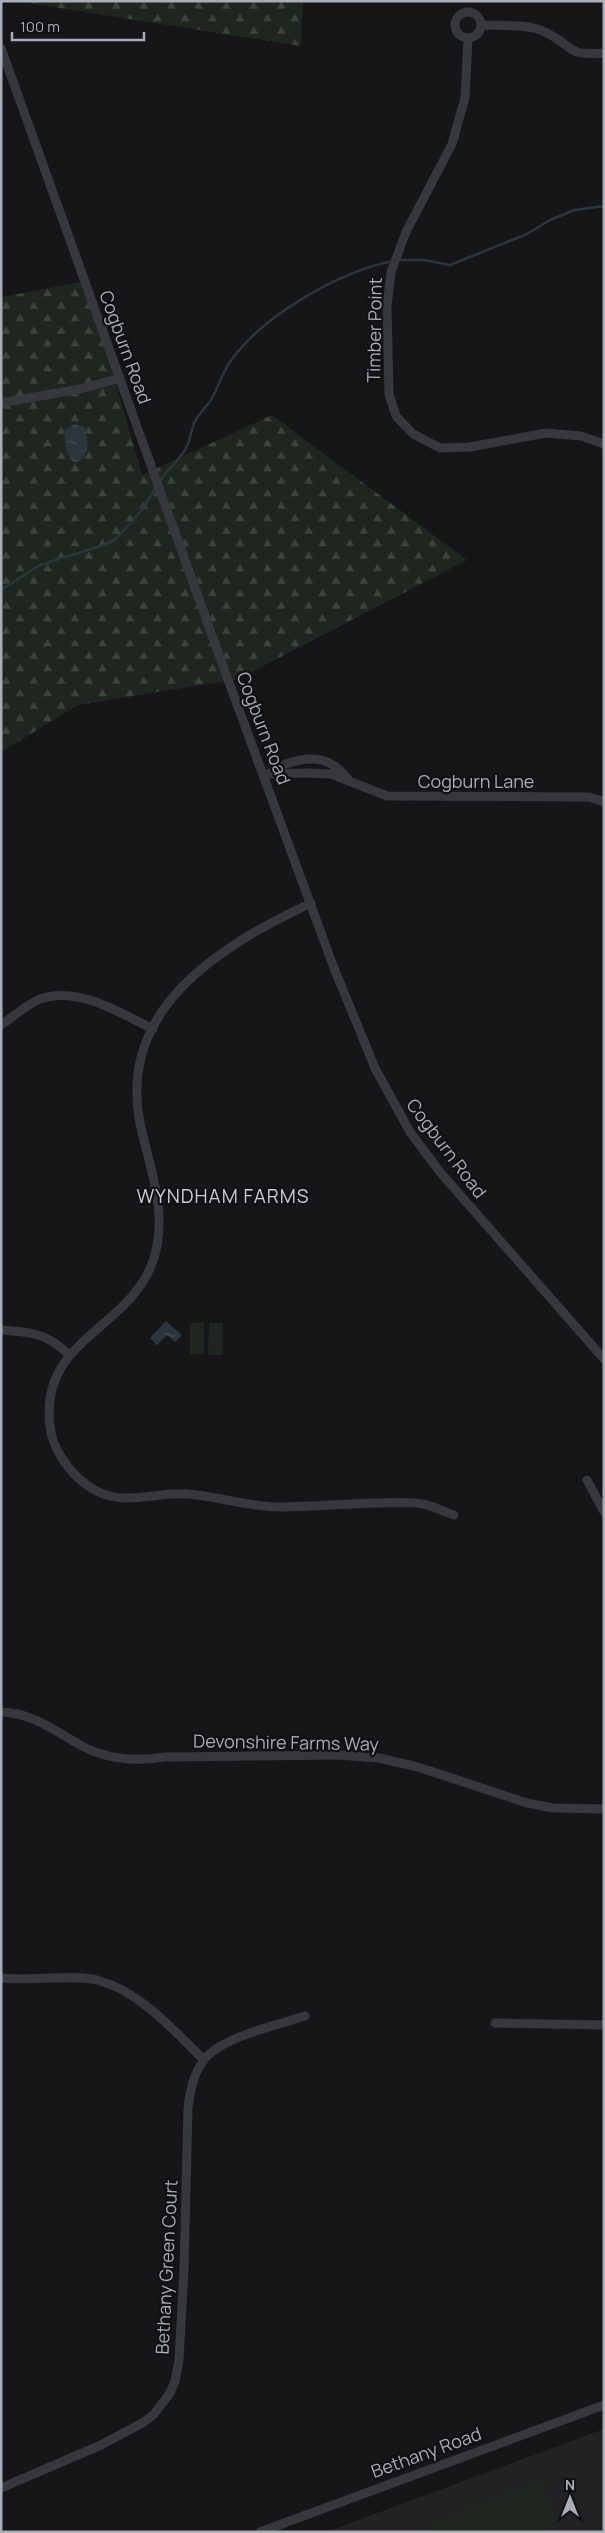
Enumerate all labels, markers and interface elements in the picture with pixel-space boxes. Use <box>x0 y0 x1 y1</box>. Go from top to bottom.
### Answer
scale bar <box>12 10 145 42</box>
text: 100 m <box>20 16 60 37</box>
street label: Timber Point <box>361 277 387 383</box>
street label: Cogburn Road <box>94 287 158 407</box>
street label: Cogburn Road <box>231 668 297 788</box>
street label: Cogburn Lane <box>418 769 534 793</box>
street label: Cogburn Road <box>402 1093 492 1203</box>
district label: WYNDHAM FARMS <box>137 1183 310 1209</box>
street label: Devonshire Farms Way <box>193 1728 380 1756</box>
street label: Bethany Green Court <box>149 2179 183 2355</box>
street label: Bethany Road <box>368 2421 484 2483</box>
north arrow <box>545 2473 595 2523</box>
text: N <box>565 2475 575 2494</box>

